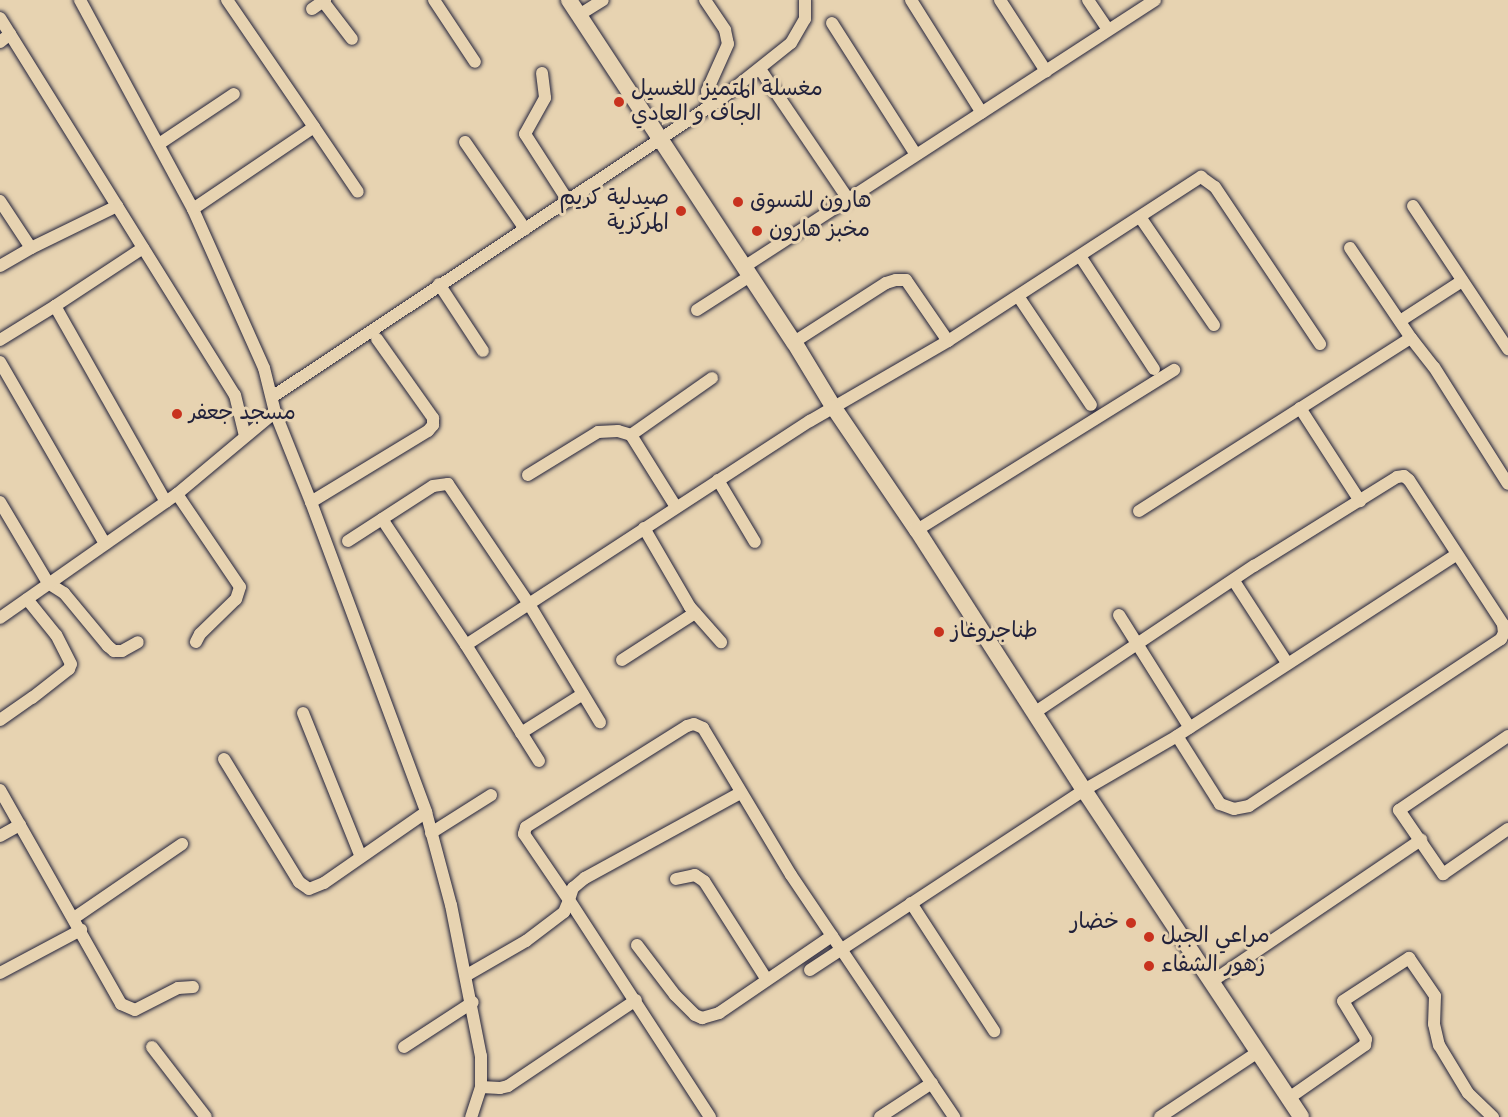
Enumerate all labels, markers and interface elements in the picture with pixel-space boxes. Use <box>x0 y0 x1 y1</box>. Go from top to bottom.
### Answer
place label: مغسلة المتميز للغسيل الجاف و العادي <box>631 76 823 128</box>
marker: مغسلة المتميز للغسيل الجاف و العادي <box>612 95 626 109</box>
place label: صيدلية كريم المركزية <box>559 185 669 236</box>
place label: هارون للتسوق <box>750 189 872 215</box>
marker: هارون للتسوق <box>731 195 745 209</box>
marker: صيدلية كريم المركزية <box>674 204 688 218</box>
place label: مخبز هارون <box>769 218 870 244</box>
marker: مخبز هارون <box>750 224 764 238</box>
place label: مسجد جعفر <box>189 401 296 427</box>
marker: مسجد جعفر <box>170 407 184 421</box>
place label: طناجروغاز <box>951 619 1038 645</box>
marker: طناجروغاز <box>932 625 946 639</box>
place label: خضار <box>1070 910 1119 936</box>
marker: خضار <box>1124 916 1138 930</box>
place label: مراعي الجبل <box>1161 924 1270 950</box>
marker: مراعي الجبل <box>1142 930 1156 944</box>
place label: زهور الشفاء <box>1161 953 1265 979</box>
marker: زهور الشفاء <box>1142 959 1156 973</box>

